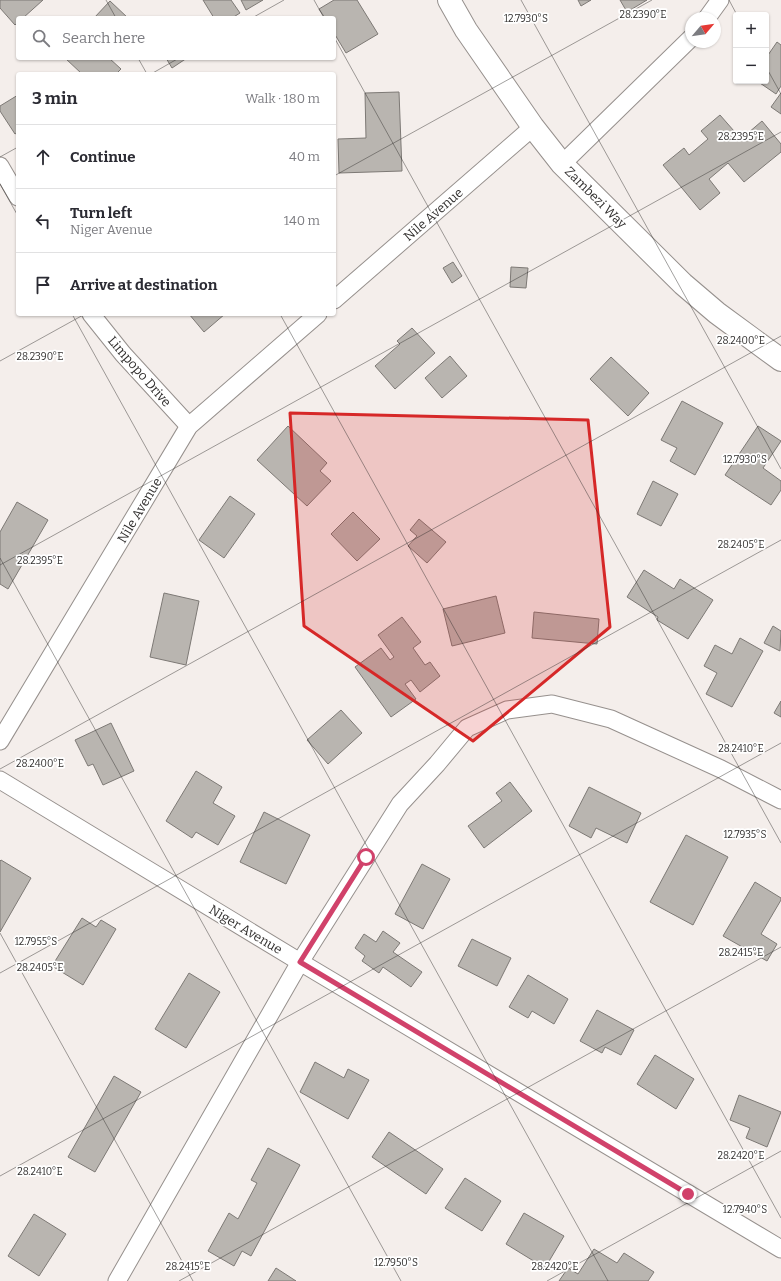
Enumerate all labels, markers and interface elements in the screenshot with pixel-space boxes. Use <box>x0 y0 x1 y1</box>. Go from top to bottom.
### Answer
text: 28.2390°E <box>619 9 667 21</box>
north arrow <box>685 12 721 48</box>
map controls <box>733 12 769 84</box>
button: + <box>733 12 769 48</box>
text: 12.7930°S <box>504 13 548 25</box>
search box <box>16 16 336 60</box>
icon: search <box>30 27 52 49</box>
text: Search here <box>62 29 145 47</box>
button: − <box>733 48 769 84</box>
text: 3 min <box>32 88 77 109</box>
text: Walk · 180 m <box>245 91 320 106</box>
text: 28.2395°E <box>718 131 764 143</box>
icon: ahead <box>32 146 54 168</box>
text: Continue <box>70 148 136 166</box>
text: 40 m <box>289 149 320 164</box>
street label: Zambezi Way <box>562 164 630 231</box>
street label: Nile Avenue <box>401 185 466 244</box>
text: Turn left <box>70 204 132 222</box>
icon: left <box>32 210 54 232</box>
text: 140 m <box>284 213 320 228</box>
text: Niger Avenue <box>70 222 152 237</box>
icon: arrive <box>32 274 54 296</box>
text: Arrive at destination <box>70 276 217 294</box>
street label: Limpopo Drive <box>105 333 174 410</box>
text: 28.2400°E <box>717 335 765 347</box>
text: 28.2390°E <box>16 351 64 363</box>
text: 12.7930°S <box>723 454 767 466</box>
street label: Nile Avenue <box>114 475 165 546</box>
text: 28.2405°E <box>718 539 764 551</box>
text: 28.2395°E <box>17 555 63 567</box>
text: 28.2410°E <box>718 743 764 755</box>
text: 28.2400°E <box>16 758 64 770</box>
text: 12.7935°S <box>724 829 766 841</box>
route start <box>357 848 375 866</box>
street label: Niger Avenue <box>207 902 285 957</box>
text: 12.7955°S <box>15 936 57 948</box>
text: 28.2415°E <box>719 947 763 959</box>
text: 28.2405°E <box>17 962 63 974</box>
text: 28.2420°E <box>718 1150 764 1162</box>
text: 28.2410°E <box>17 1166 63 1178</box>
route end <box>679 1185 697 1203</box>
text: 12.7940°S <box>723 1204 767 1216</box>
text: 12.7950°S <box>374 1257 418 1269</box>
text: 28.2415°E <box>166 1261 210 1273</box>
text: 28.2420°E <box>532 1261 578 1273</box>

